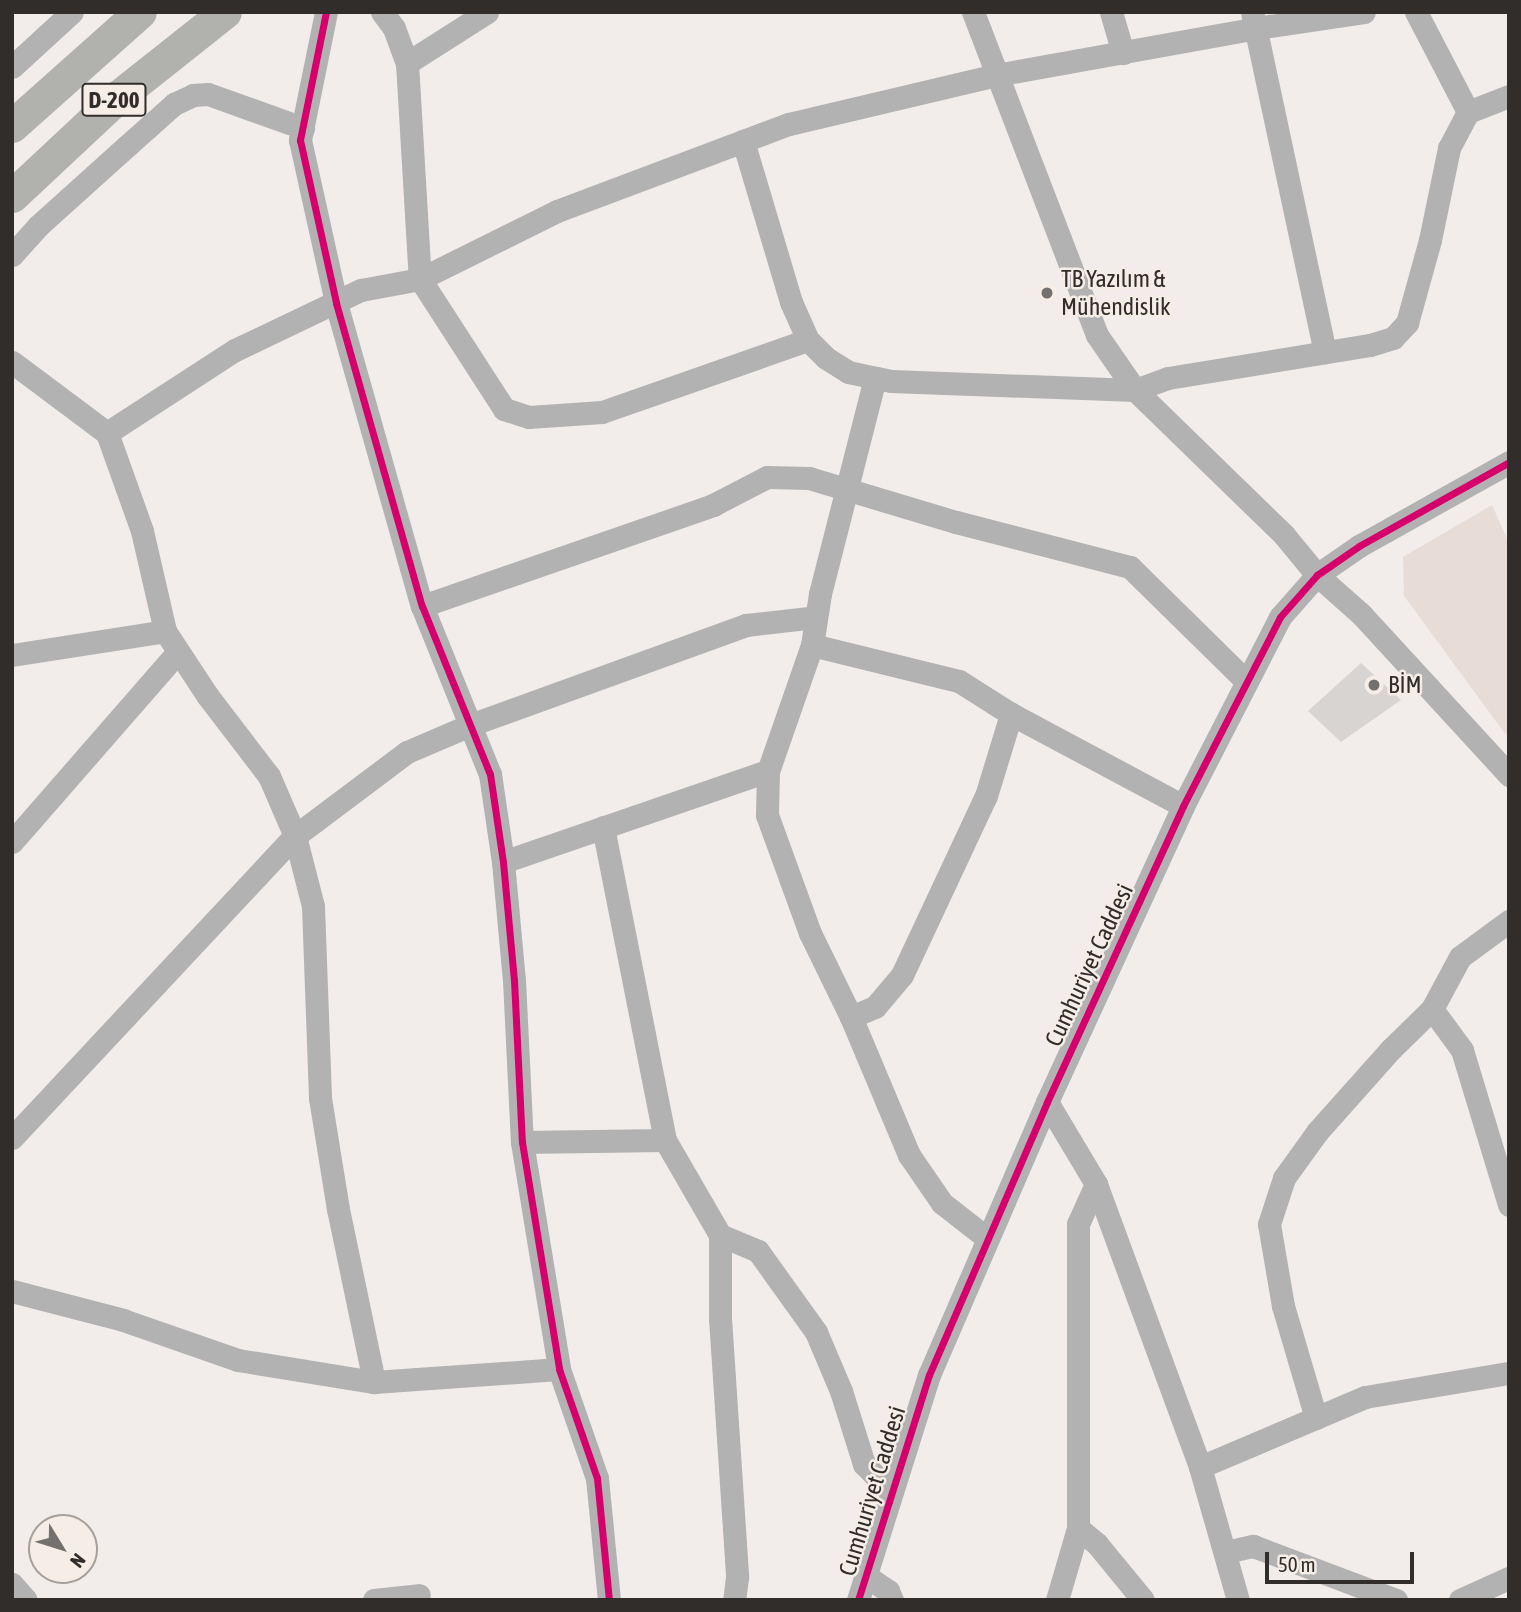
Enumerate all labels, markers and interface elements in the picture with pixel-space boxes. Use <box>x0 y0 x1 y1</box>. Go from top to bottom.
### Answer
road number: D-200 <box>81 80 147 120</box>
place label: TB Yazılım & Mühendislik <box>1061 265 1171 321</box>
marker: TB Yazılım & Mühendislik <box>1039 285 1055 301</box>
place label: BİM <box>1388 671 1422 699</box>
marker: BİM <box>1366 677 1382 693</box>
street label: Cumhuriyet Caddesi <box>1039 879 1139 1051</box>
street label: Cumhuriyet Caddesi <box>833 1403 911 1579</box>
north arrow <box>28 1514 98 1584</box>
scale bar <box>1269 1538 1418 1582</box>
text: N <box>66 1550 90 1572</box>
text: 50 m <box>1278 1552 1316 1576</box>

